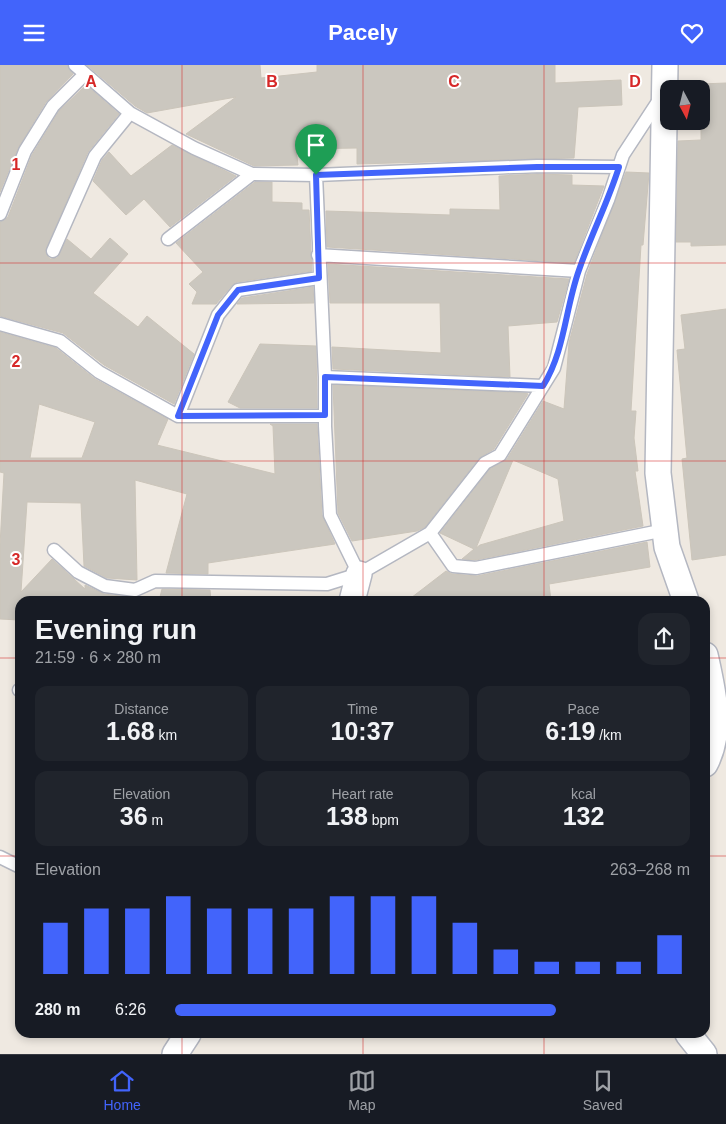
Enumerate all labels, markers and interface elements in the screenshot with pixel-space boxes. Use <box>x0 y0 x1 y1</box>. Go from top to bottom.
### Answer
icon: menu <box>20 19 48 47</box>
icon: heart <box>678 19 706 47</box>
text: Pacely <box>328 20 398 45</box>
text: A <box>85 73 97 90</box>
text: B <box>266 73 278 90</box>
text: C <box>448 73 460 90</box>
text: D <box>629 73 641 90</box>
north arrow <box>660 80 710 130</box>
map controls <box>660 80 710 130</box>
pin <box>295 124 337 175</box>
icon: arrive <box>302 131 330 159</box>
text: 1 <box>12 156 21 173</box>
text: 2 <box>12 353 21 370</box>
text: 3 <box>12 551 21 568</box>
button: share <box>638 613 690 665</box>
text: Evening run <box>35 614 197 645</box>
text: 21:59 · 6 × 280 m <box>35 649 161 666</box>
text: Distance <box>114 701 169 717</box>
text: Time <box>347 701 378 717</box>
text: Pace <box>568 701 599 717</box>
text: 1.68 <box>106 717 155 745</box>
text: 10:37 <box>331 717 394 745</box>
text: 6:19 <box>545 717 595 745</box>
text: km <box>155 727 177 743</box>
text: /km <box>595 727 622 743</box>
text: Elevation <box>113 786 170 802</box>
text: Heart rate <box>331 786 394 802</box>
text: kcal <box>571 786 596 802</box>
text: 36 <box>120 802 148 830</box>
text: 138 <box>326 802 368 830</box>
text: 132 <box>563 802 604 830</box>
text: m <box>148 812 163 828</box>
text: bpm <box>368 812 399 828</box>
text: Elevation <box>35 861 101 878</box>
text: 263–268 m <box>610 861 690 878</box>
text: 280 m <box>35 1001 80 1018</box>
text: 6:26 <box>115 1001 146 1018</box>
tab: Home <box>103 1067 141 1113</box>
tab: Map <box>348 1067 376 1113</box>
tab: Saved <box>583 1067 622 1113</box>

